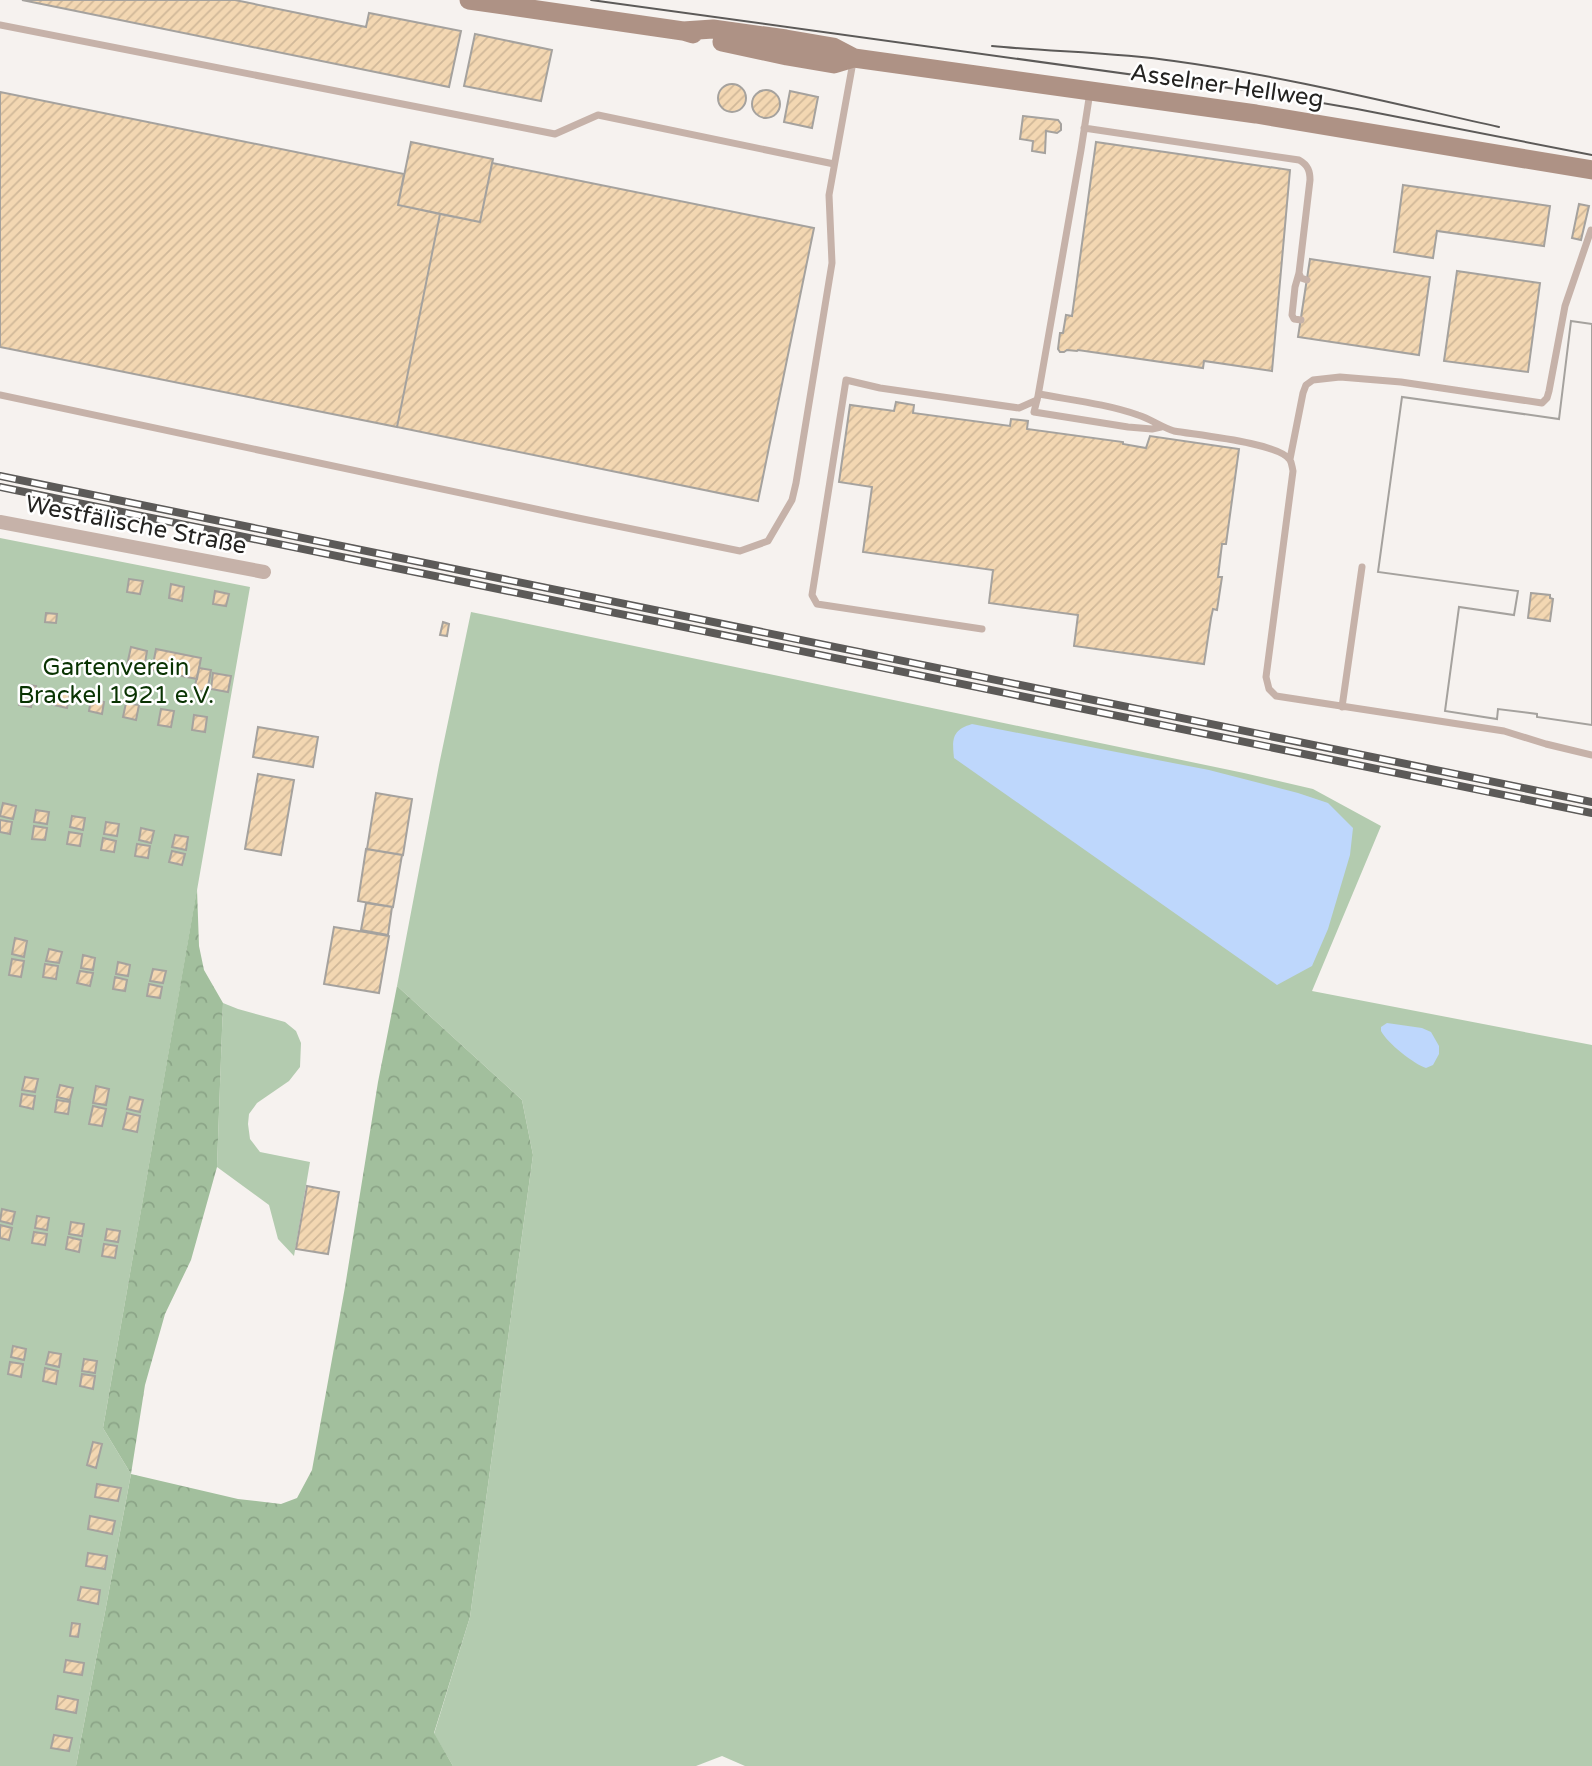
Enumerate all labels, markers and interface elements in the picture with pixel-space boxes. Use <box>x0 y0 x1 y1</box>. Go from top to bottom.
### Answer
street label: Asselner Hellweg <box>1128 58 1326 114</box>
street label: Westfälische Straße <box>23 489 249 561</box>
park label: Gartenverein Brackel 1921 e.V. <box>18 653 214 710</box>

